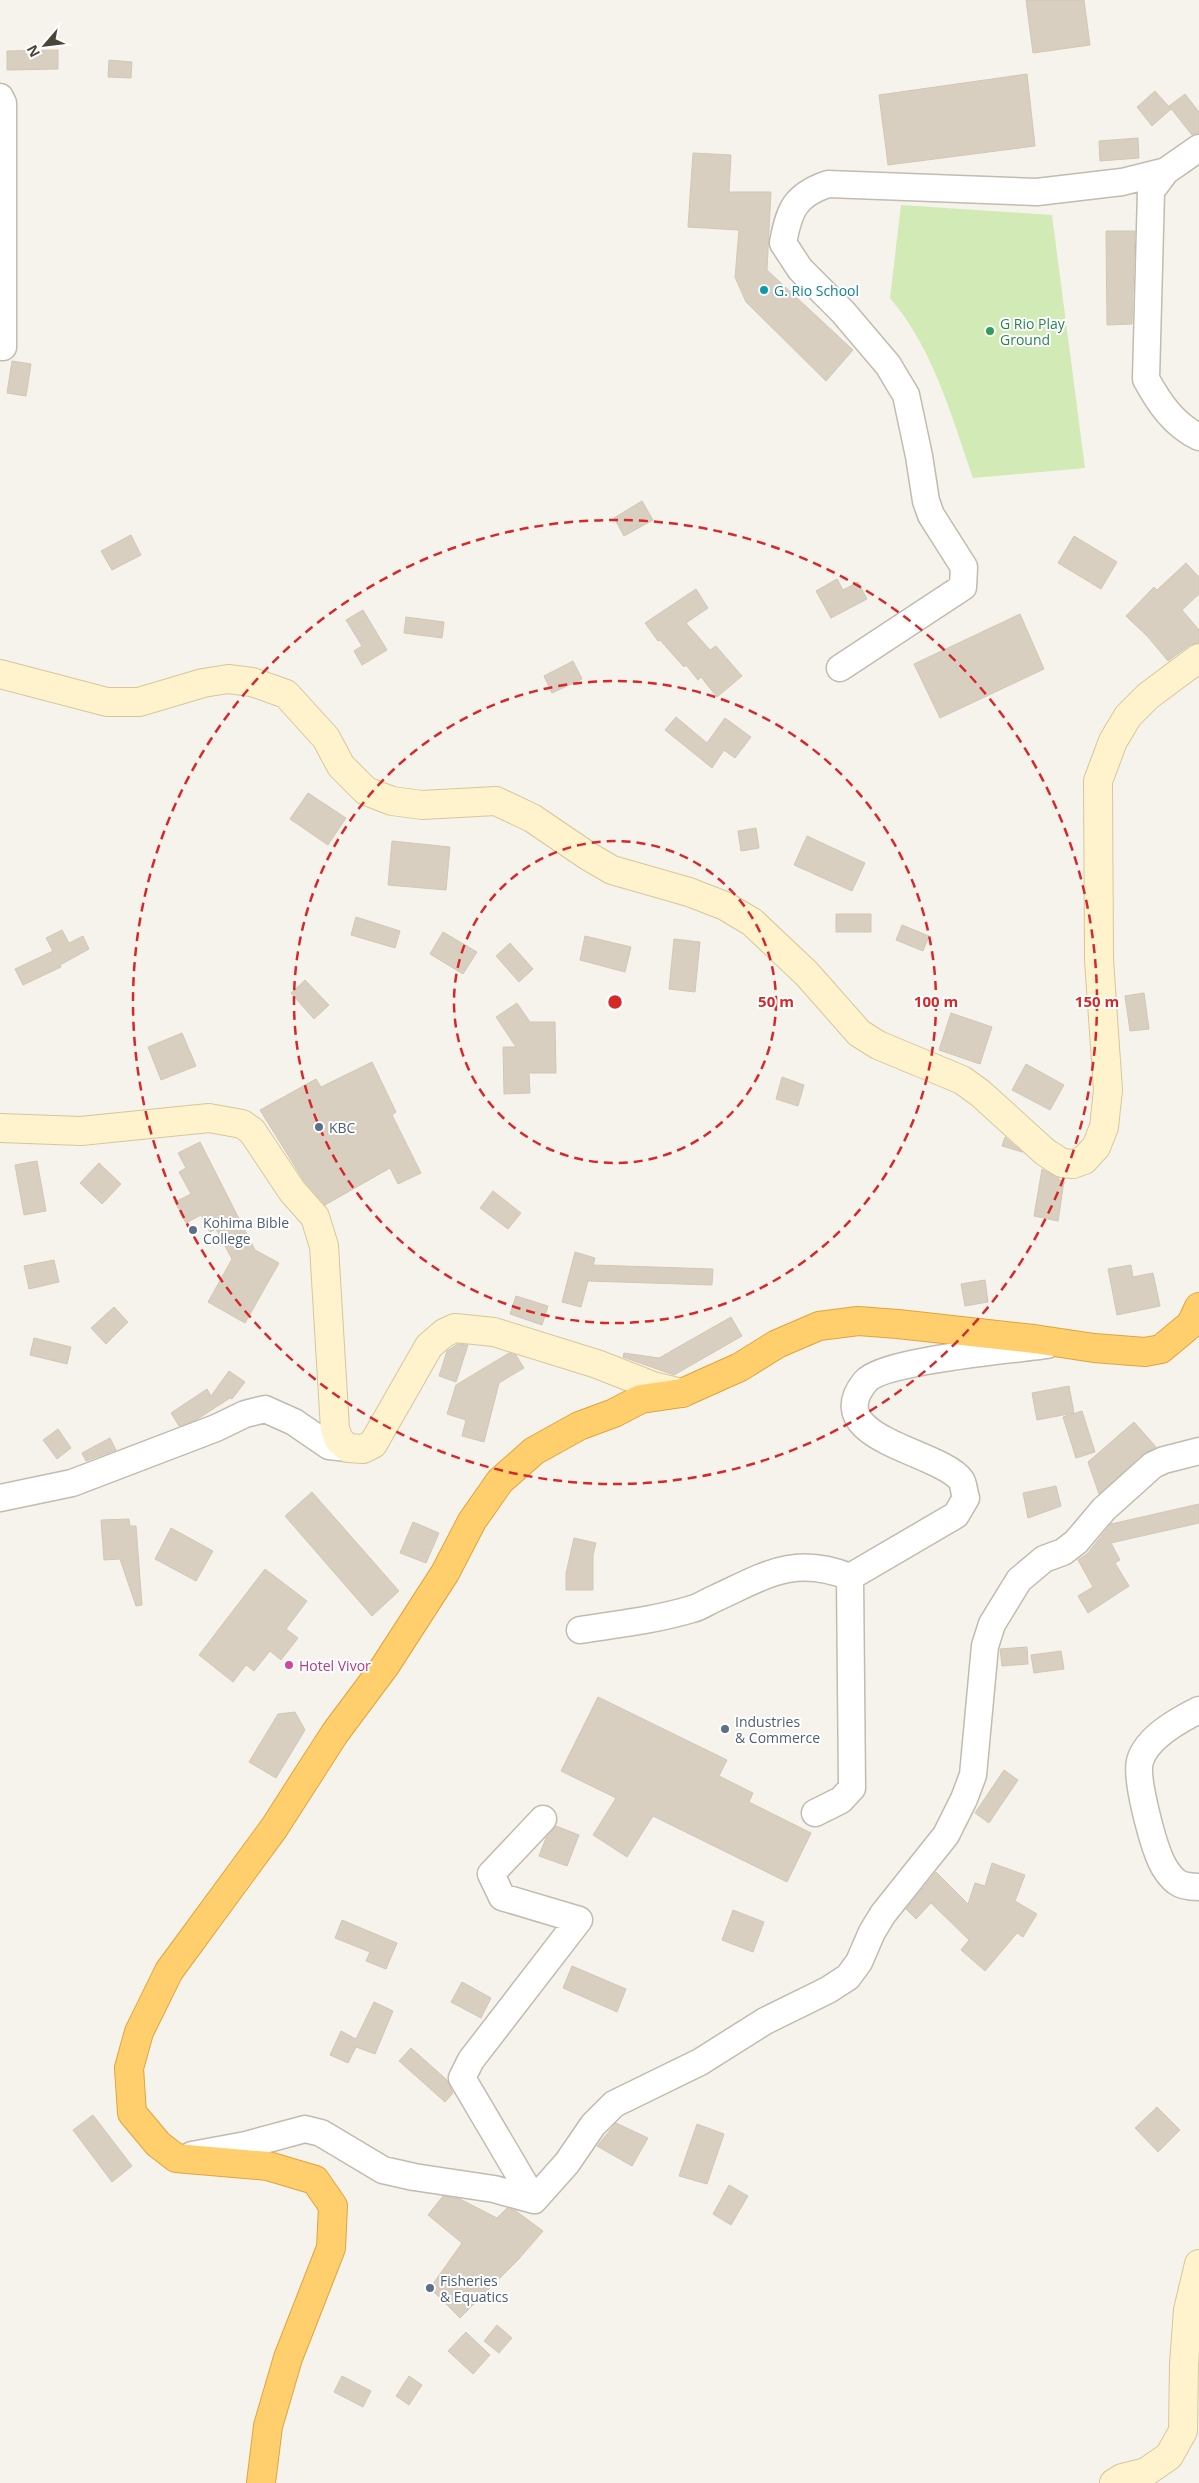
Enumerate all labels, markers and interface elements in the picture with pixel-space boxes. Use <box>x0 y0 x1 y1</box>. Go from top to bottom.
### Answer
north arrow <box>20 20 70 70</box>
text: N <box>22 42 44 61</box>
place label: G. Rio School <box>774 281 859 300</box>
marker: G. Rio School <box>758 284 770 296</box>
place label: G Rio Play Ground <box>1000 314 1066 349</box>
marker: G Rio Play Ground <box>984 325 996 337</box>
text: 50 m <box>758 991 794 1011</box>
text: 100 m <box>914 991 958 1011</box>
text: 150 m <box>1075 991 1119 1011</box>
centre of rings <box>606 993 624 1011</box>
place label: KBC <box>329 1118 356 1137</box>
marker: KBC <box>313 1121 325 1133</box>
place label: Kohima Bible College <box>203 1213 289 1248</box>
marker: Kohima Bible College <box>187 1224 199 1236</box>
place label: Hotel Vivor <box>299 1656 371 1675</box>
marker: Hotel Vivor <box>283 1659 295 1671</box>
place label: Industries & Commerce <box>735 1712 820 1747</box>
marker: Industries & Commerce <box>719 1723 731 1735</box>
place label: Fisheries & Equatics <box>440 2271 509 2306</box>
marker: Fisheries & Equatics <box>424 2282 436 2294</box>

